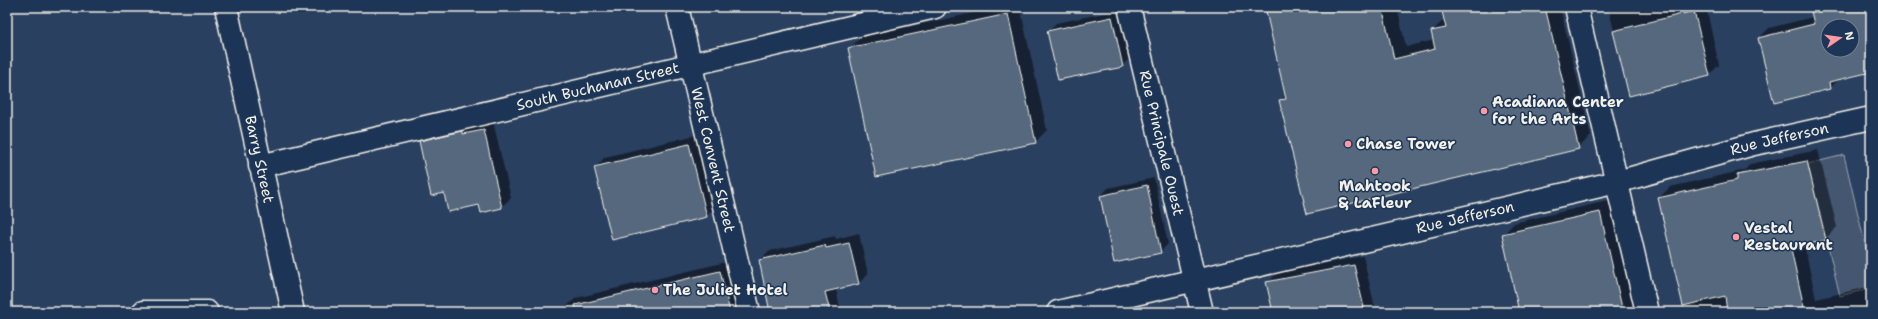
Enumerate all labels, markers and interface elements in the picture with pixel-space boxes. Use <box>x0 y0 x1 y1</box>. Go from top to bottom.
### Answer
north arrow <box>1820 18 1860 58</box>
text: N <box>1841 30 1858 42</box>
street label: South Buchanan Street <box>514 58 681 115</box>
street label: Rue Principale Ouest <box>1135 68 1189 218</box>
street label: West Convent Street <box>686 85 740 235</box>
place label: Acadiana Center for the Arts <box>1492 92 1624 129</box>
marker: Acadiana Center for the Arts <box>1479 106 1489 116</box>
street label: Barry Street <box>240 114 279 205</box>
street label: Rue Jefferson <box>1728 118 1830 160</box>
place label: Chase Tower <box>1356 134 1455 154</box>
marker: Chase Tower <box>1343 139 1353 149</box>
marker: Mahtook & LaFleur <box>1370 166 1380 176</box>
place label: Mahtook & LaFleur <box>1338 176 1412 213</box>
street label: Rue Jefferson <box>1414 196 1516 238</box>
place label: Vestal Restaurant <box>1744 218 1833 255</box>
marker: Vestal Restaurant <box>1731 232 1741 242</box>
place label: The Juliet Hotel <box>663 280 788 300</box>
marker: The Juliet Hotel <box>650 285 660 295</box>

